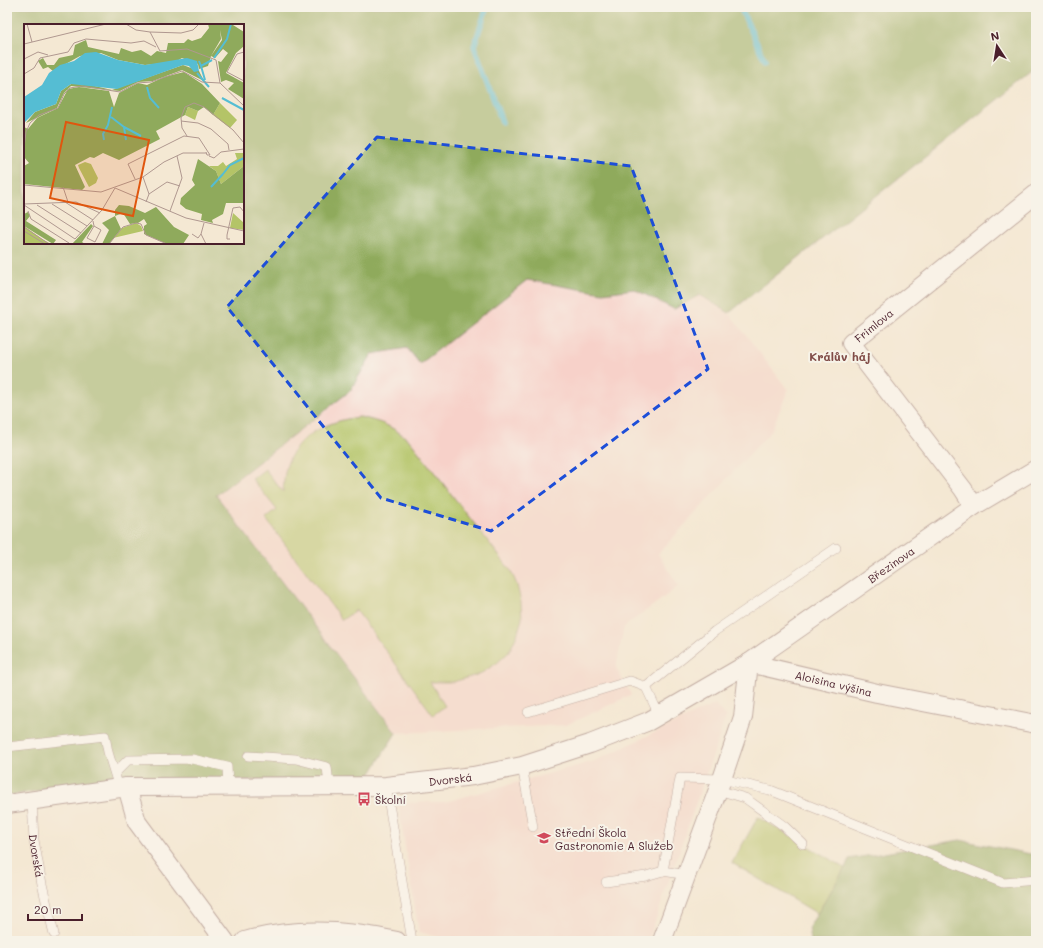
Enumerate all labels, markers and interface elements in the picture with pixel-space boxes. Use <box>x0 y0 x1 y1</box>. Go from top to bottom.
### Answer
inset map <box>24 24 244 244</box>
north arrow <box>977 26 1017 66</box>
text: N <box>989 28 1000 44</box>
street label: Frimlova <box>851 305 896 345</box>
district label: Králův háj <box>809 348 871 364</box>
street label: Březinova <box>864 542 917 586</box>
street label: Aloisina výšina <box>794 667 874 699</box>
street label: Dvorská <box>428 769 473 789</box>
bus stop icon: Školní <box>356 791 372 807</box>
place label: Školní <box>375 792 406 807</box>
place label: Střední Škola Gastronomie A Služeb <box>555 825 673 853</box>
school or university icon: Střední Škola Gastronomie A Služeb <box>536 830 552 846</box>
street label: Dvorská <box>26 834 48 879</box>
scale bar <box>28 896 82 922</box>
text: 20 m <box>34 901 62 917</box>

